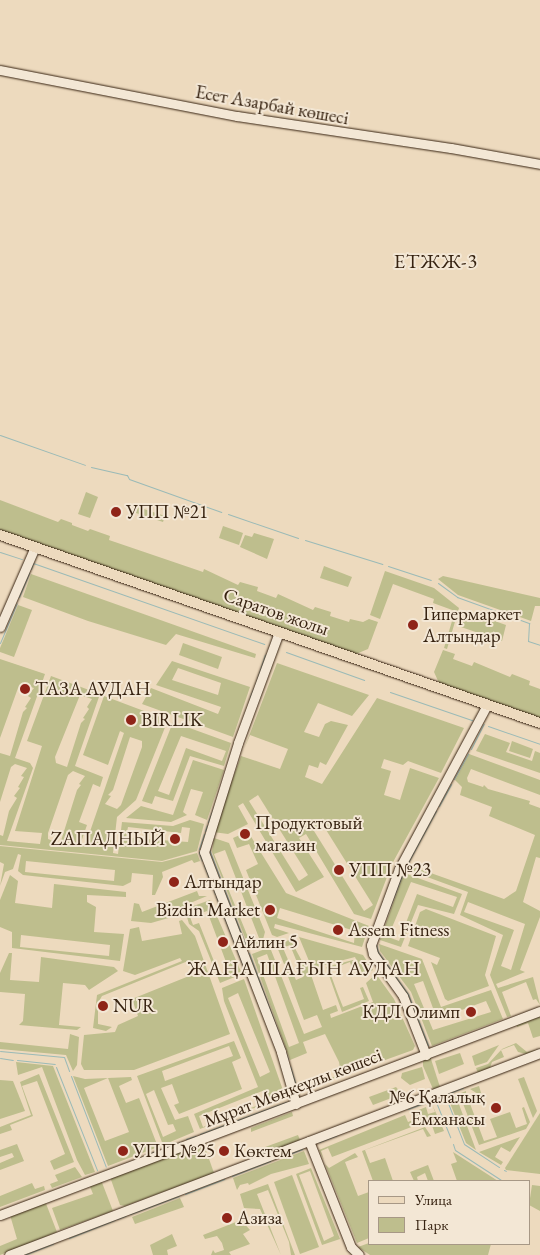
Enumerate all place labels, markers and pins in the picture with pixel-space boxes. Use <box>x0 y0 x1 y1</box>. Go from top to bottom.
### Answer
place label: УПП №21 <box>126 501 208 523</box>
marker: УПП №21 <box>110 506 122 518</box>
place label: Гипермаркет Алтындар <box>423 603 521 647</box>
marker: Гипермаркет Алтындар <box>407 619 419 631</box>
place label: ТАЗА АУДАН <box>35 678 150 700</box>
marker: ТАЗА АУДАН <box>19 683 31 695</box>
place label: BIRLIK <box>141 709 203 731</box>
marker: BIRLIK <box>125 714 137 726</box>
place label: Продуктовый магазин <box>255 812 362 856</box>
place label: ZАПАДНЫЙ <box>51 828 165 850</box>
marker: Продуктовый магазин <box>239 828 251 840</box>
marker: ZАПАДНЫЙ <box>169 833 181 845</box>
place label: УПП №23 <box>349 859 431 881</box>
marker: УПП №23 <box>333 864 345 876</box>
place label: Алтындар <box>184 871 262 893</box>
marker: Алтындар <box>168 876 180 888</box>
place label: Bizdin Market <box>156 899 260 921</box>
marker: Bizdin Market <box>264 904 276 916</box>
place label: Assem Fitness <box>348 919 449 941</box>
marker: Assem Fitness <box>332 924 344 936</box>
place label: Айлин 5 <box>233 931 298 953</box>
marker: Айлин 5 <box>217 936 229 948</box>
place label: NUR <box>113 995 156 1017</box>
marker: NUR <box>97 1000 109 1012</box>
place label: КДЛ Олимп <box>362 1001 460 1023</box>
marker: КДЛ Олимп <box>464 1005 478 1019</box>
place label: №6 Қалалық Емханасы <box>389 1086 485 1130</box>
marker: №6 Қалалық Емханасы <box>489 1101 503 1115</box>
place label: УПП №25 <box>133 1140 215 1162</box>
place label: Көктем <box>234 1140 292 1162</box>
marker: УПП №25 <box>117 1145 129 1157</box>
marker: Көктем <box>218 1145 230 1157</box>
place label: Азиза <box>237 1207 282 1229</box>
marker: Азиза <box>221 1212 233 1224</box>

